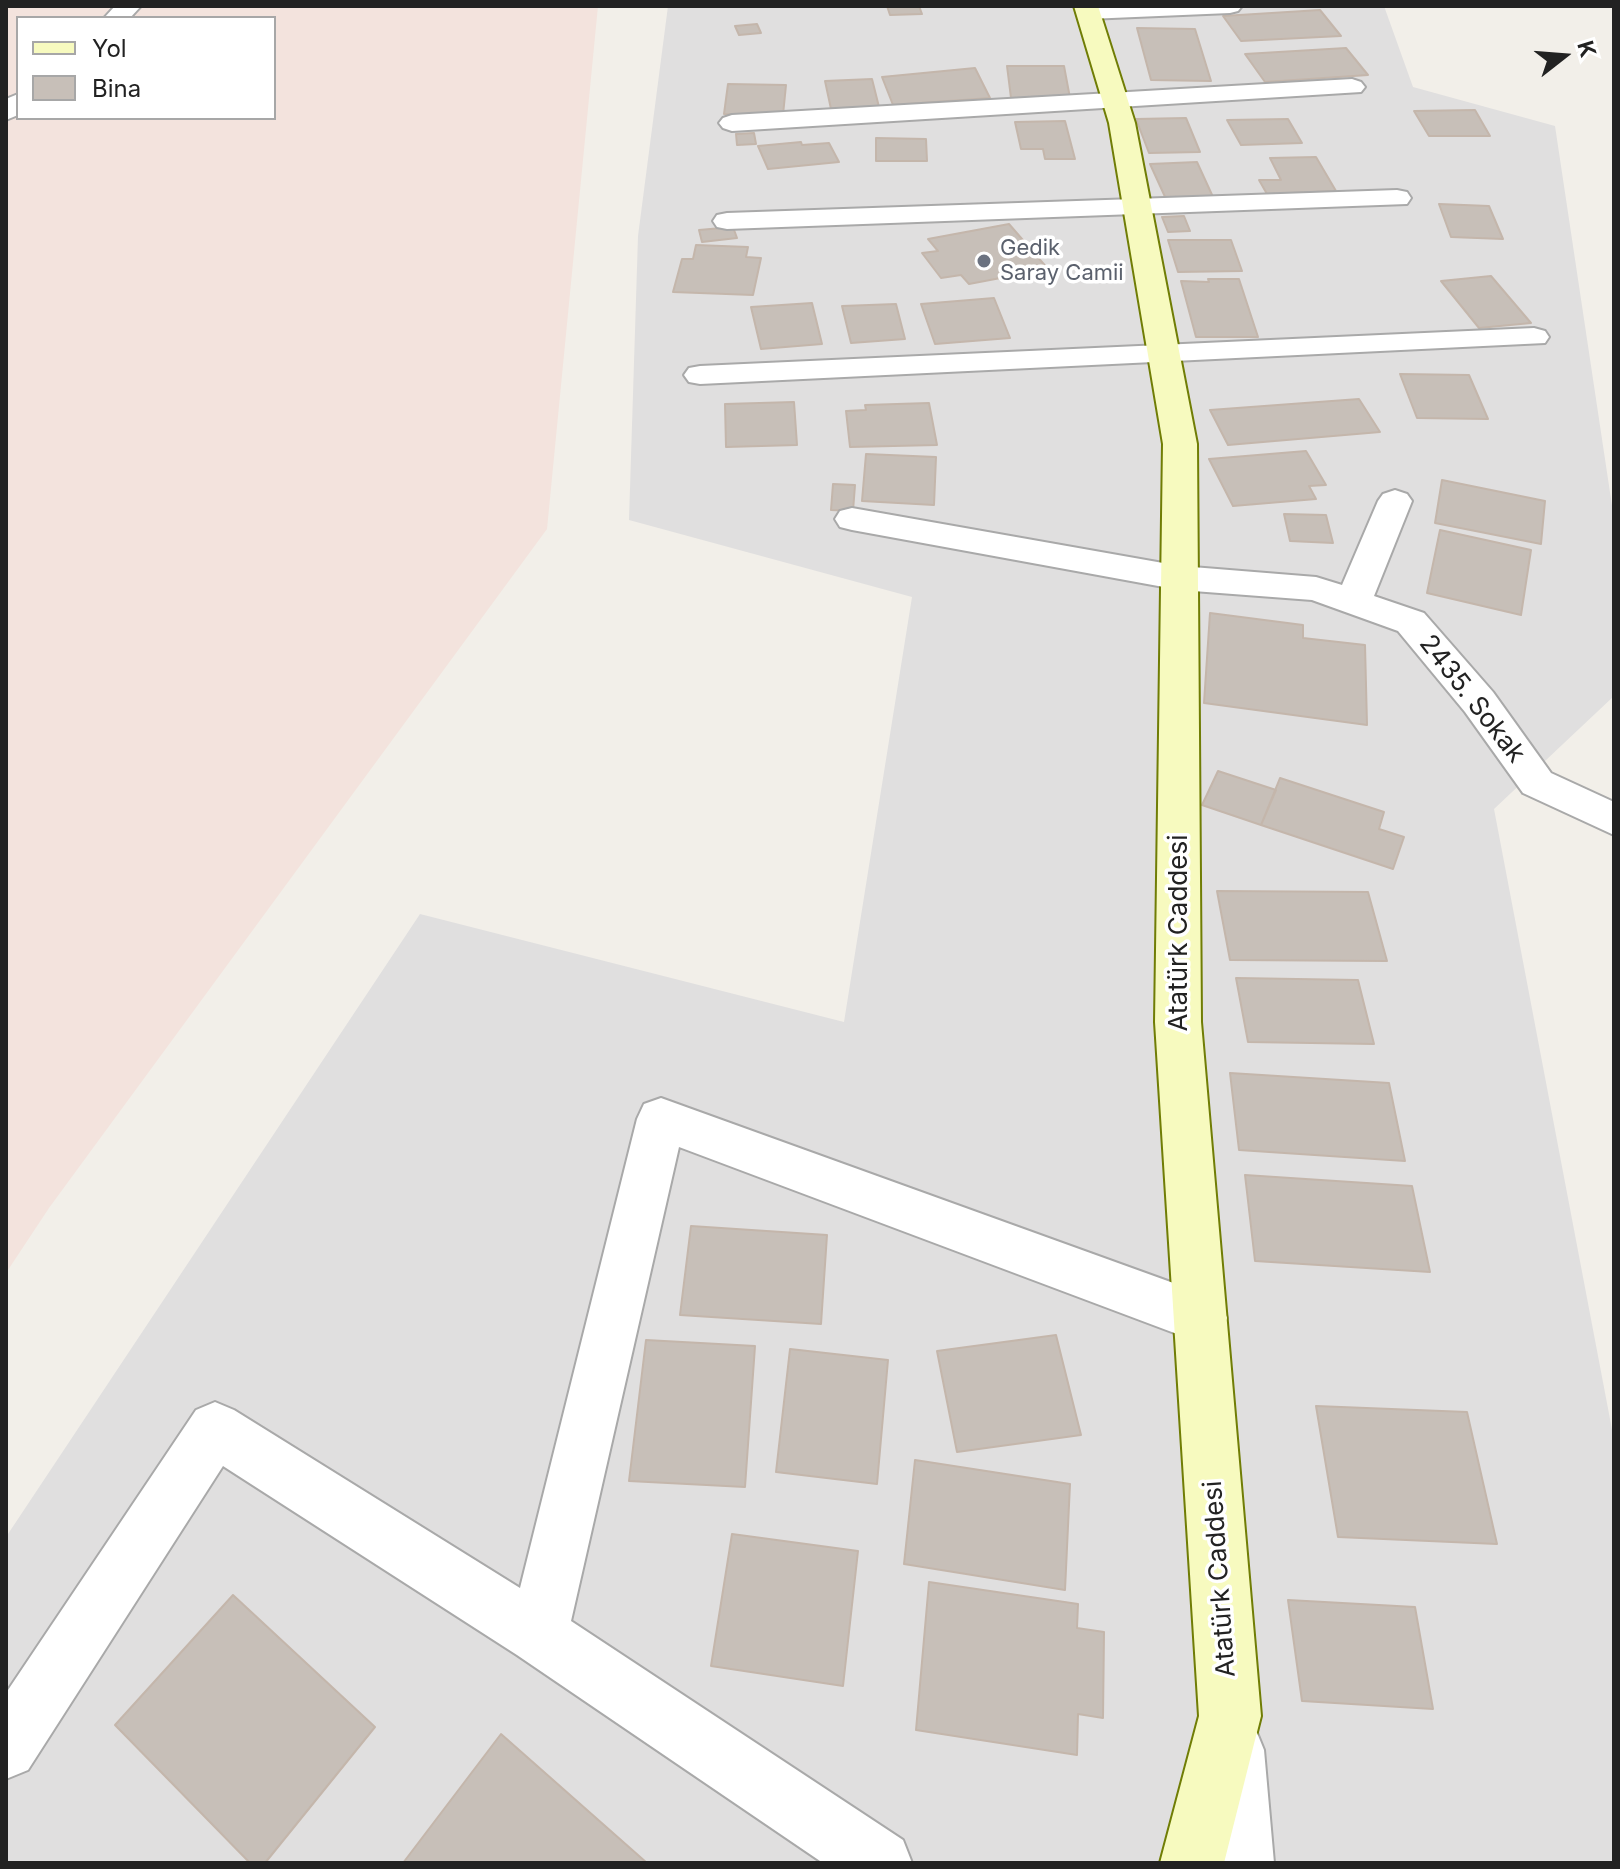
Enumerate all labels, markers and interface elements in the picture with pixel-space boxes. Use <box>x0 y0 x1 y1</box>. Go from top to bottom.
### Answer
legend <box>16 16 276 120</box>
north arrow <box>1524 16 1604 96</box>
text: Yol <box>92 34 127 63</box>
text: K <box>1572 38 1602 60</box>
text: Bina <box>92 74 141 103</box>
place label: Gedik Saray Camii <box>1000 235 1124 286</box>
marker: Gedik Saray Camii <box>975 252 993 270</box>
street label: 2435. Sokak <box>1412 629 1532 769</box>
street label: Atatürk Caddesi <box>1163 835 1195 1031</box>
street label: Atatürk Caddesi <box>1198 1480 1242 1678</box>

